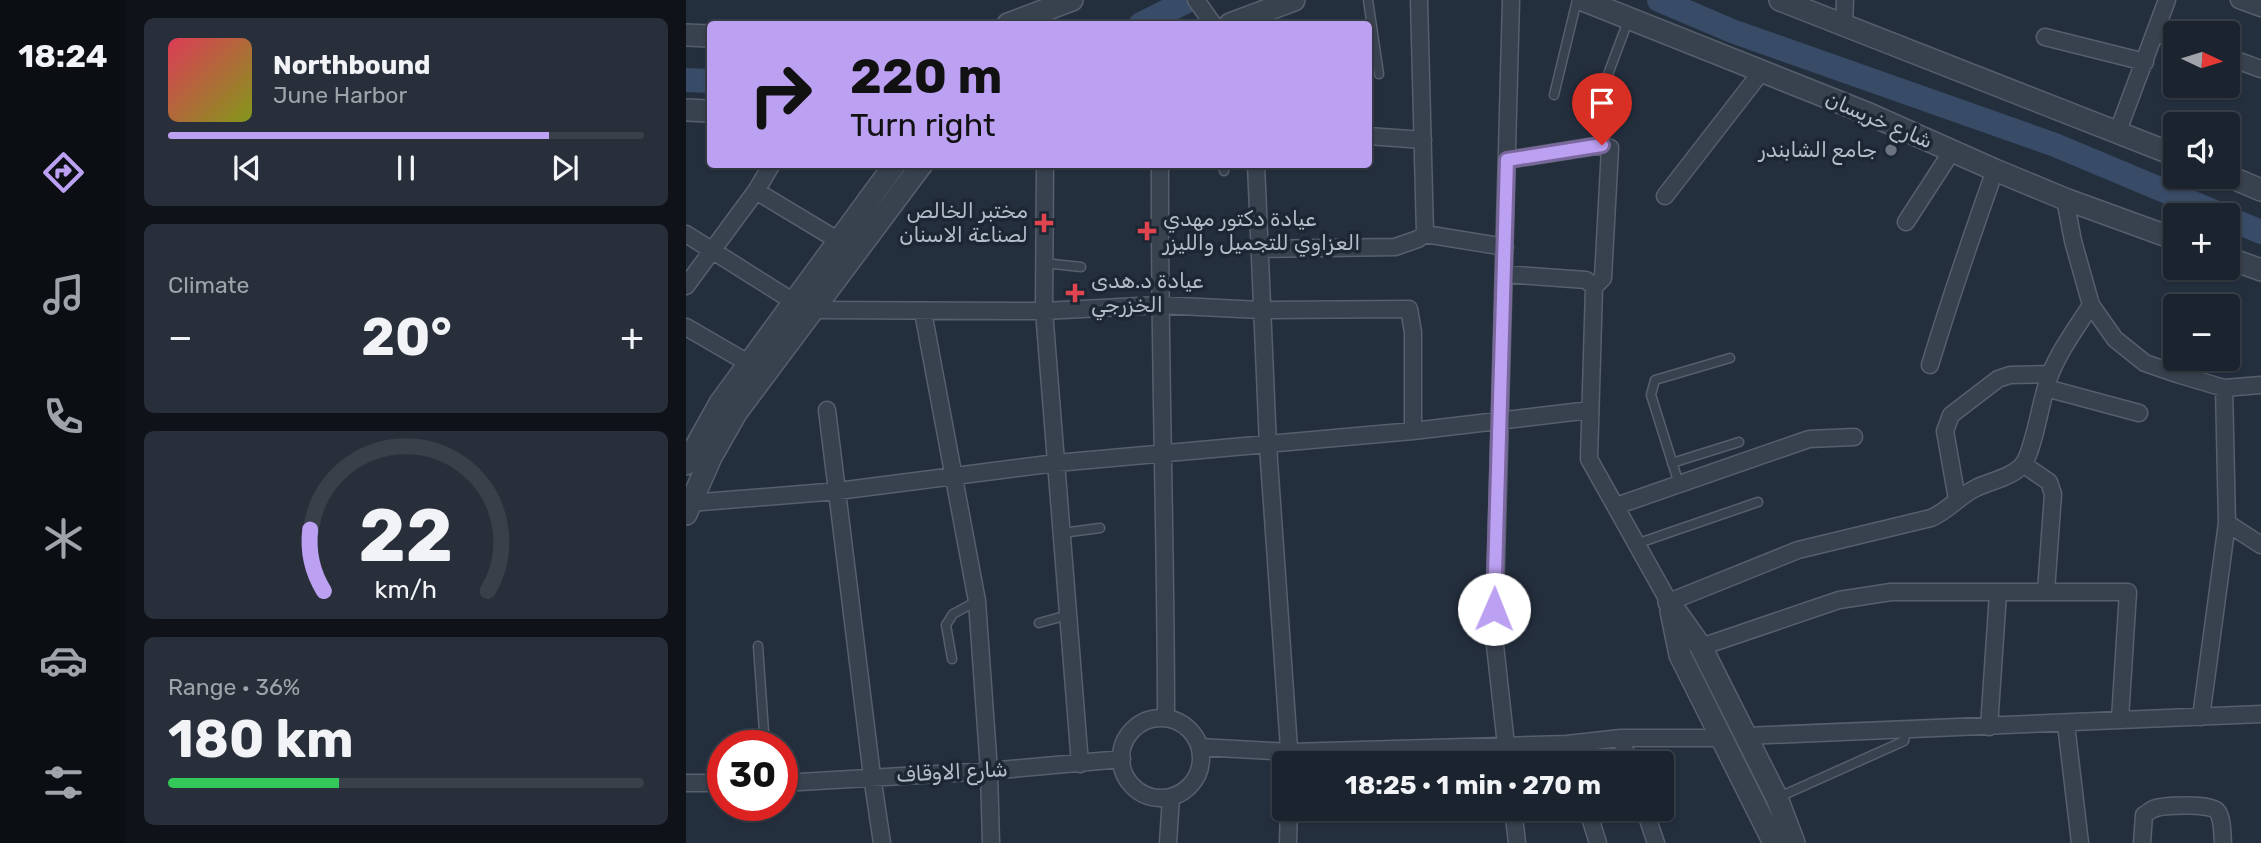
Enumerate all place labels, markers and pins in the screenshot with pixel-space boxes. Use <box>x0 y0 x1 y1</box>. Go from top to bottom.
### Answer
pin <box>1572 73 1632 145</box>
place label: جامع الشابندر <box>1757 137 1877 165</box>
marker: جامع الشابندر <box>1883 142 1899 158</box>
place label: مختبر الخالص لصناعة الاسنان <box>899 198 1028 247</box>
place label: عيادة دكتور مهدي العزاوي للتجميل والليزر <box>1161 206 1360 257</box>
marker: مختبر الخالص لصناعة الاسنان <box>1034 213 1054 233</box>
marker: عيادة دكتور مهدي العزاوي للتجميل والليزر <box>1137 221 1157 241</box>
place label: عيادة د.هدى الخزرجي <box>1091 268 1203 321</box>
marker: عيادة د.هدى الخزرجي <box>1065 283 1085 303</box>

